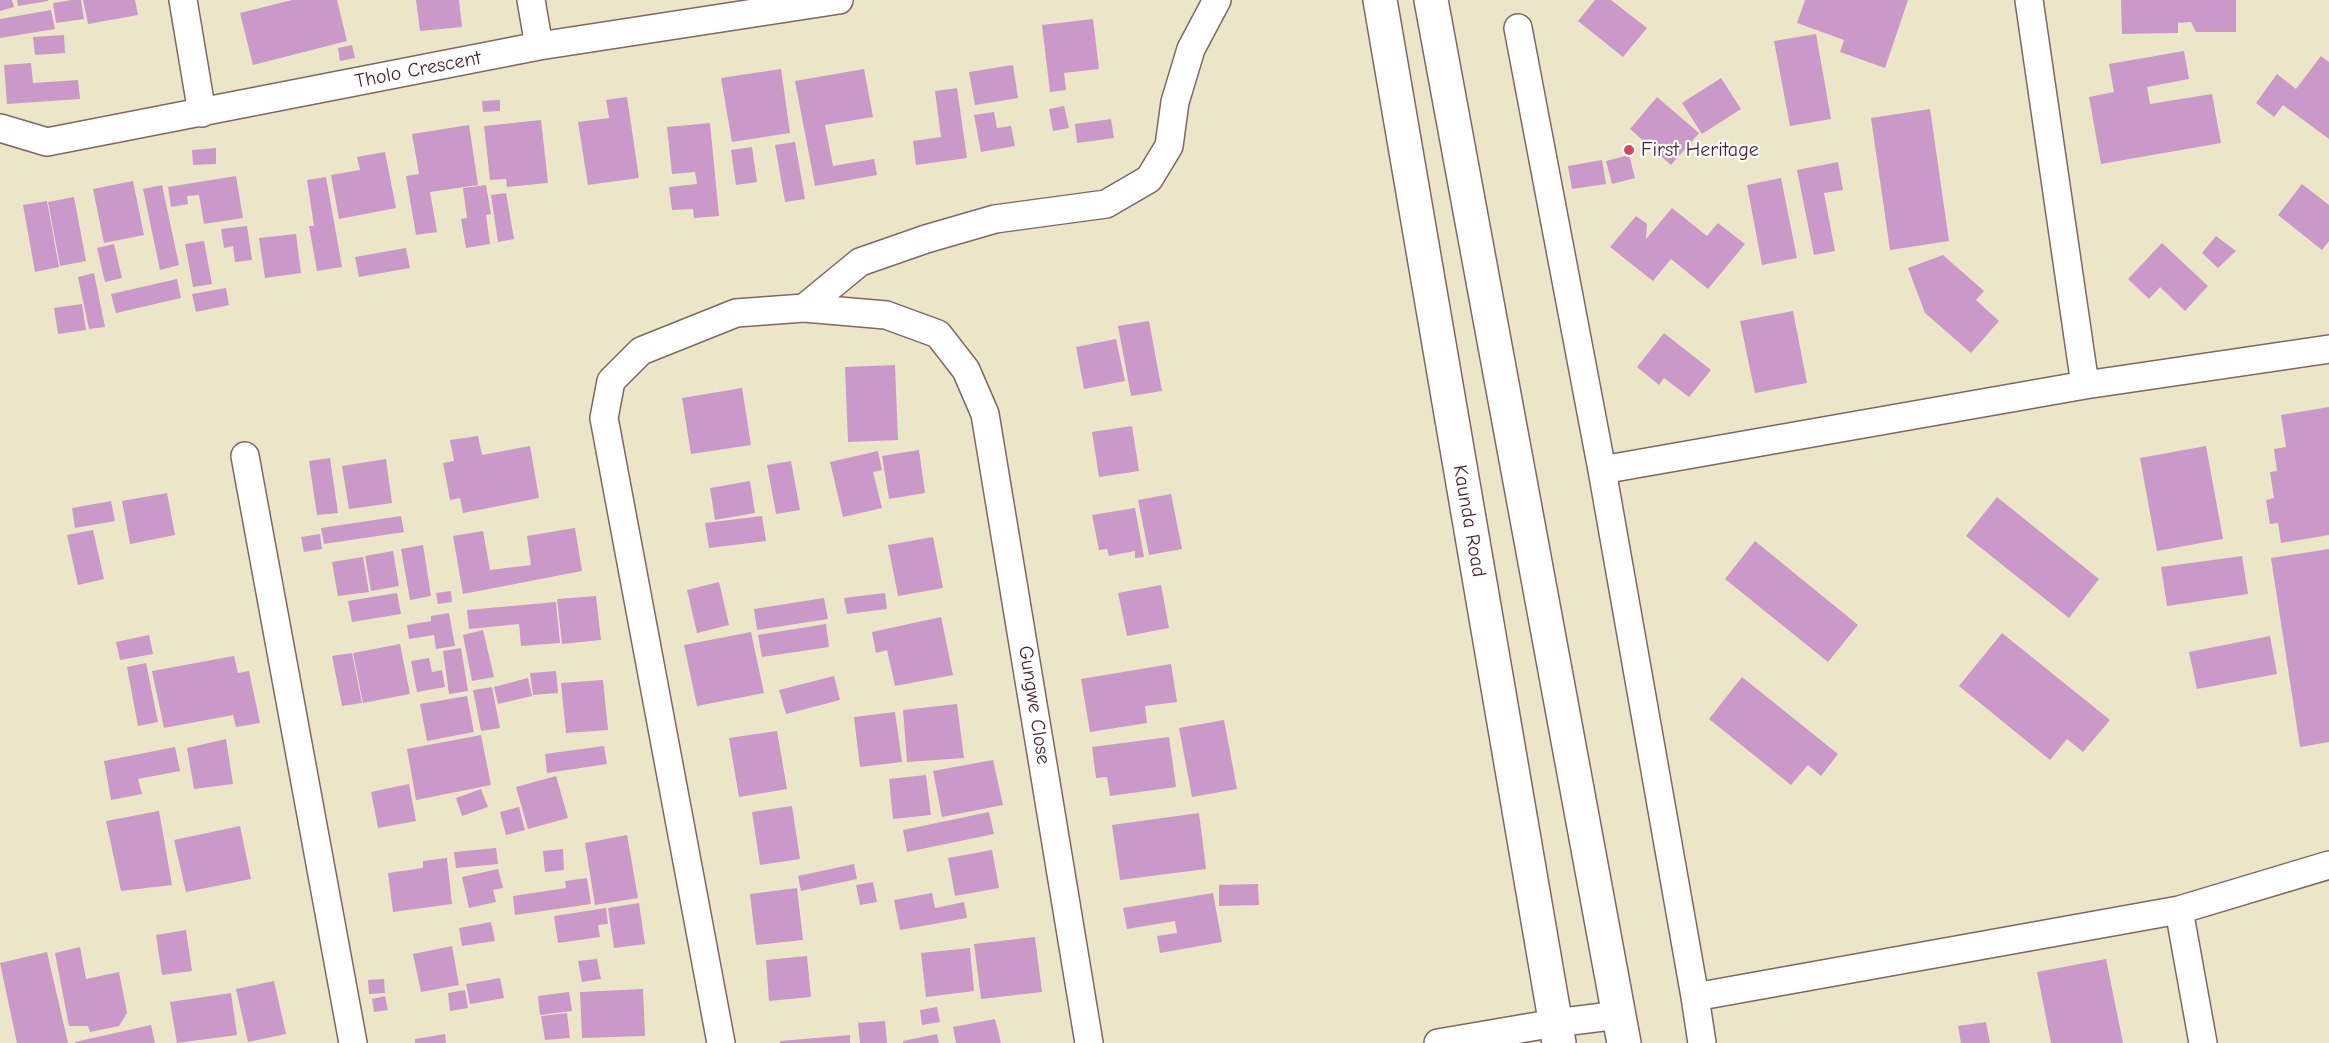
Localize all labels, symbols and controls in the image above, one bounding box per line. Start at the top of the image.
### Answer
street label: Tholo Crescent [353,46,483,94]
place label: First Heritage [1641,138,1759,162]
marker: First Heritage [1622,143,1636,157]
street label: Kaunda Road [1447,463,1491,579]
street label: Gungwe Close [1013,644,1055,766]

